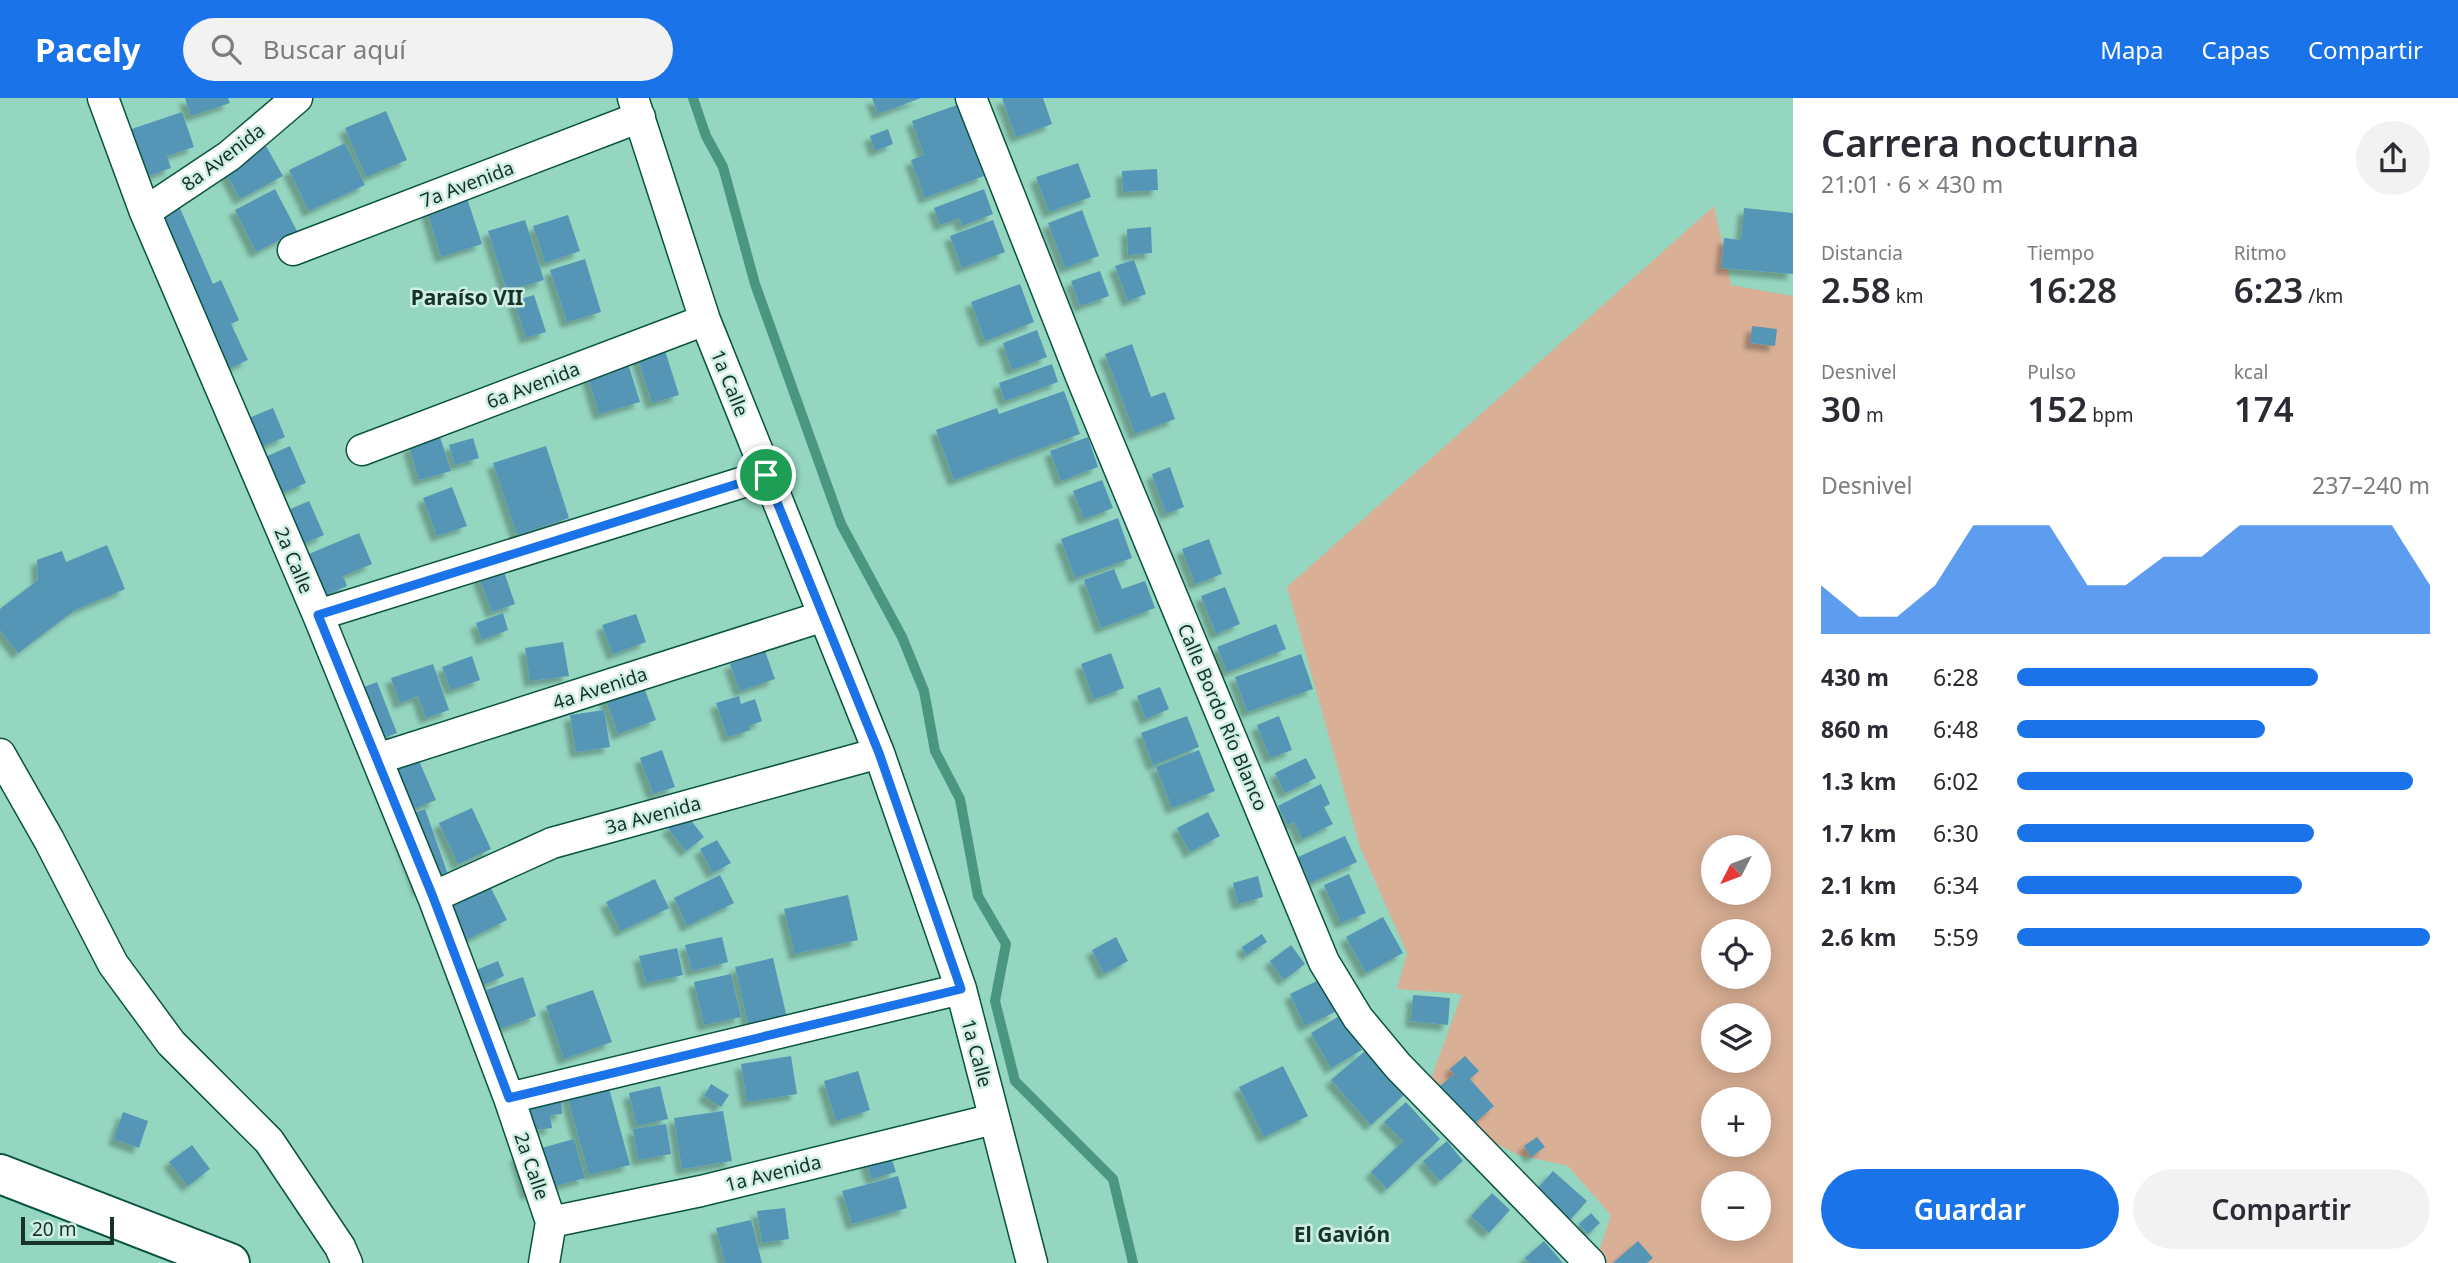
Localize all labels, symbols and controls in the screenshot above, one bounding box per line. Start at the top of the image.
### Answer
search box [183,18,673,81]
text: Pacely [35,27,141,72]
icon: search [207,30,245,68]
text: Buscar aquí [263,31,406,67]
text: Mapa [2100,33,2164,66]
text: Capas [2202,33,2270,66]
text: Compartir [2308,33,2423,66]
text: Carrera nocturna [1821,116,2139,168]
street label: 8a Avenida [176,117,270,197]
button: share [2356,121,2430,195]
street label: 7a Avenida [417,154,517,214]
text: 21:01 · 6 × 430 m [1821,168,2003,200]
text: Distancia [1821,240,1903,266]
text: Tiempo [2027,240,2094,266]
text: Ritmo [2234,240,2287,266]
text: 2.58 [1821,266,1891,313]
text: 16:28 [2027,266,2117,313]
text: 6:23 [2234,266,2303,313]
district label: Paraíso VII [411,283,523,311]
text: km [1891,283,1924,309]
text: /km [2303,283,2343,309]
street label: 1a Calle [705,346,755,420]
street label: 6a Avenida [483,355,583,415]
text: Desnivel [1821,359,1897,385]
text: Pulso [2027,359,2076,385]
text: kcal [2234,359,2268,385]
text: 30 [1821,385,1861,432]
text: 152 [2027,385,2087,432]
text: 174 [2234,385,2294,432]
text: m [1861,402,1884,428]
text: bpm [2087,402,2133,428]
pin [736,445,796,505]
icon: arrive [747,456,785,494]
text: Desnivel [1821,469,1913,501]
text: 237–240 m [2312,469,2430,501]
street label: 2a Calle [268,523,320,597]
street label: Calle Bordo Río Blanco [1172,619,1274,815]
street label: 4a Avenida [549,660,651,716]
text: 430 m [1821,661,1889,693]
text: 6:28 [1933,661,1979,693]
text: 860 m [1821,713,1889,745]
text: 6:48 [1933,713,1979,745]
text: 1.3 km [1821,765,1896,797]
text: 6:02 [1933,765,1979,797]
street label: 3a Avenida [602,790,704,840]
text: 1.7 km [1821,817,1896,849]
text: 6:30 [1933,817,1979,849]
north arrow [1701,835,1771,905]
map controls [1701,835,1771,1241]
text: 2.1 km [1821,869,1896,901]
text: 6:34 [1933,869,1979,901]
button: locate [1701,919,1771,989]
text: 2.6 km [1821,921,1896,953]
text: 5:59 [1933,921,1979,953]
button: layers [1701,1003,1771,1073]
street label: 1a Calle [955,1016,999,1090]
button: + [1701,1087,1771,1157]
street label: 2a Calle [508,1129,556,1203]
street label: 1a Avenida [722,1149,824,1197]
button: Guardar [1821,1169,2119,1249]
button: Compartir [2133,1169,2430,1249]
button: − [1701,1171,1771,1241]
scale bar [21,1214,114,1246]
text: 20 m [32,1216,76,1242]
district label: El Gavión [1294,1220,1390,1248]

